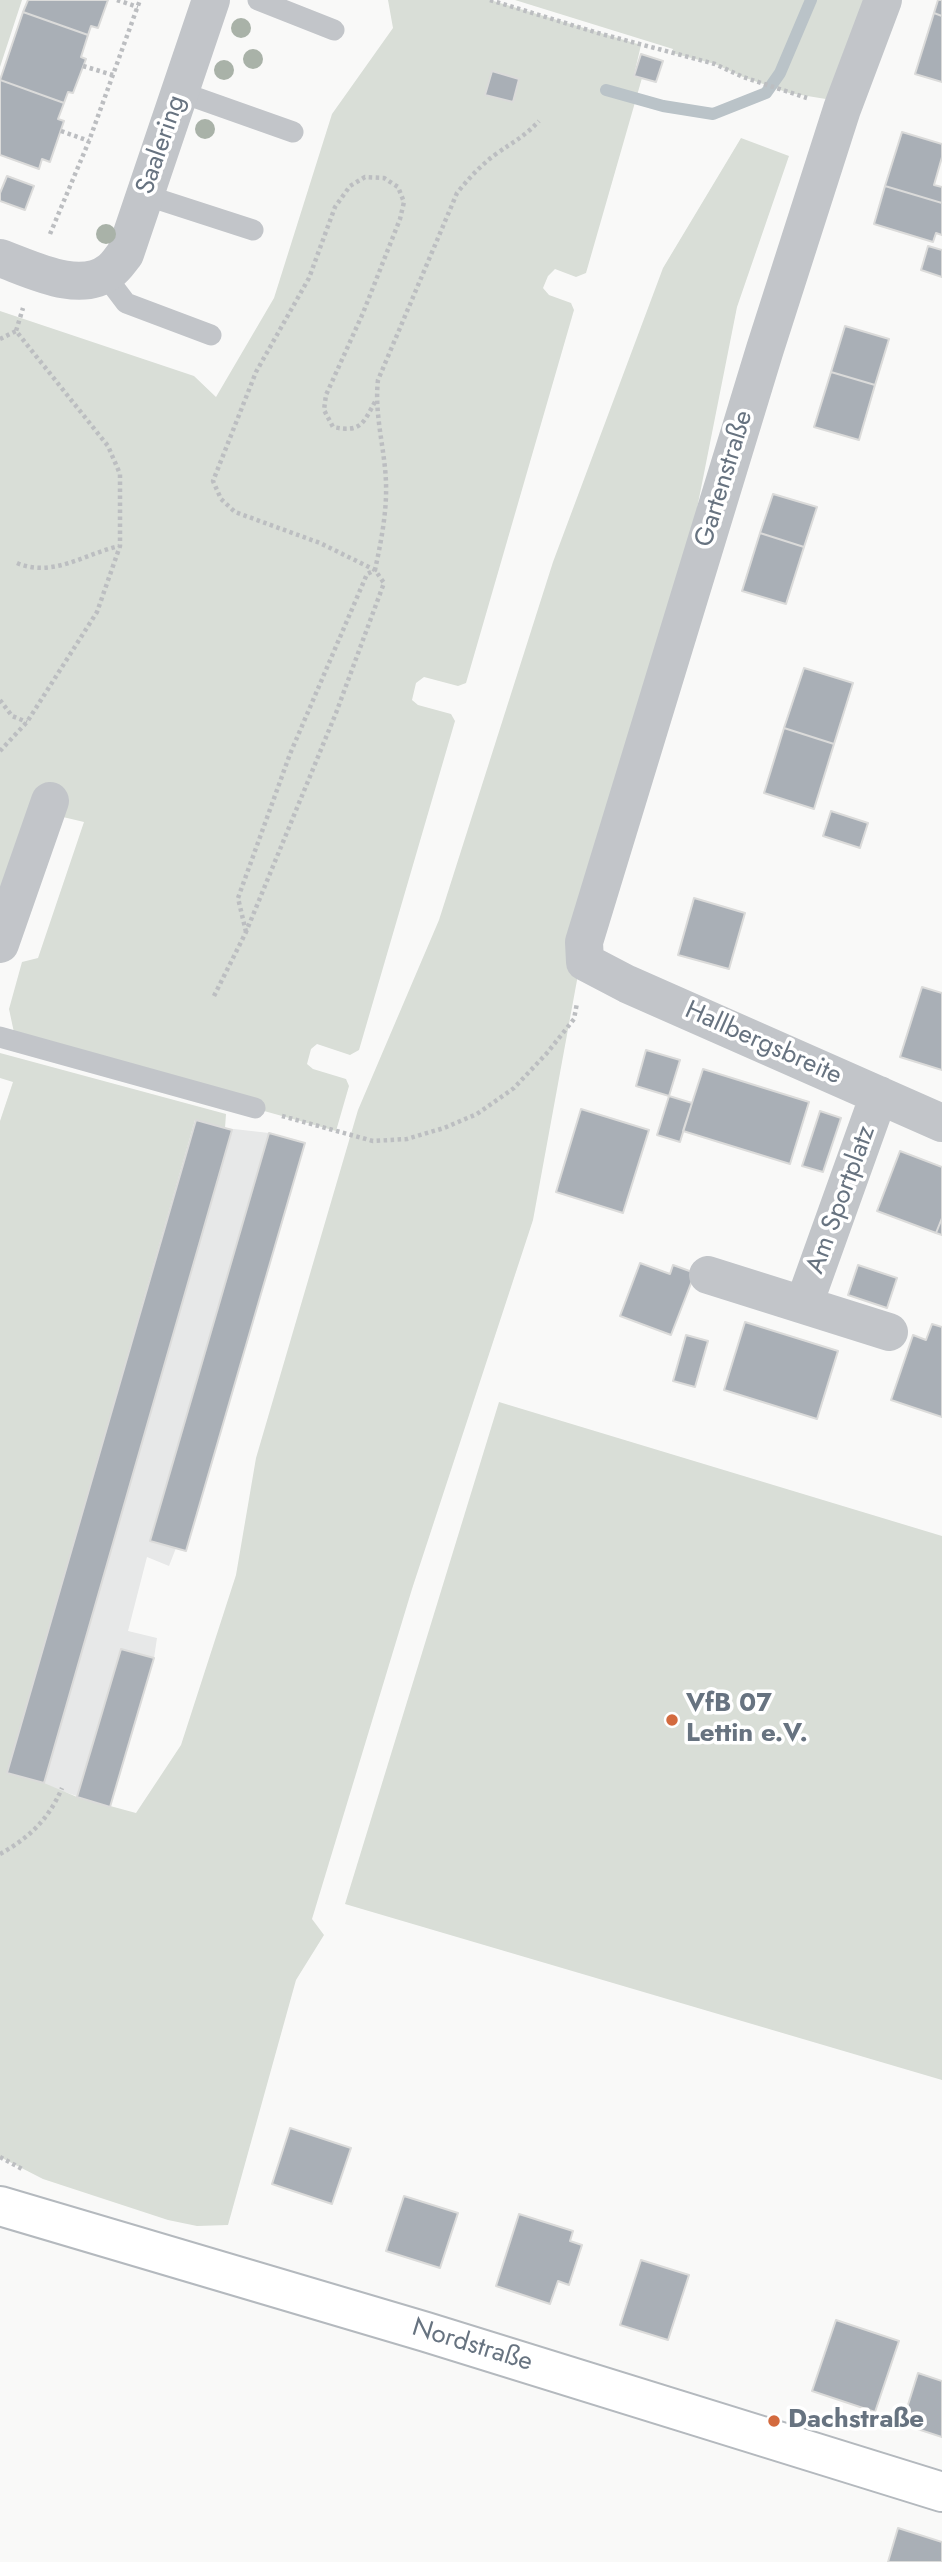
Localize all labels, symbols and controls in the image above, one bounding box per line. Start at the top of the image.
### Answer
street label: Saalering [131,91,193,199]
street label: Gartenstraße [689,407,761,551]
street label: Hallbergsbreite [680,996,846,1092]
street label: Am Sportplatz [801,1122,883,1278]
place label: VfB 07 Lettin e.V. [686,1689,808,1750]
marker: VfB 07 Lettin e.V. [664,1712,680,1728]
street label: Nordstraße [408,2313,536,2379]
place label: Dachstraße [788,2405,924,2437]
marker: Dachstraße [766,2413,782,2429]

